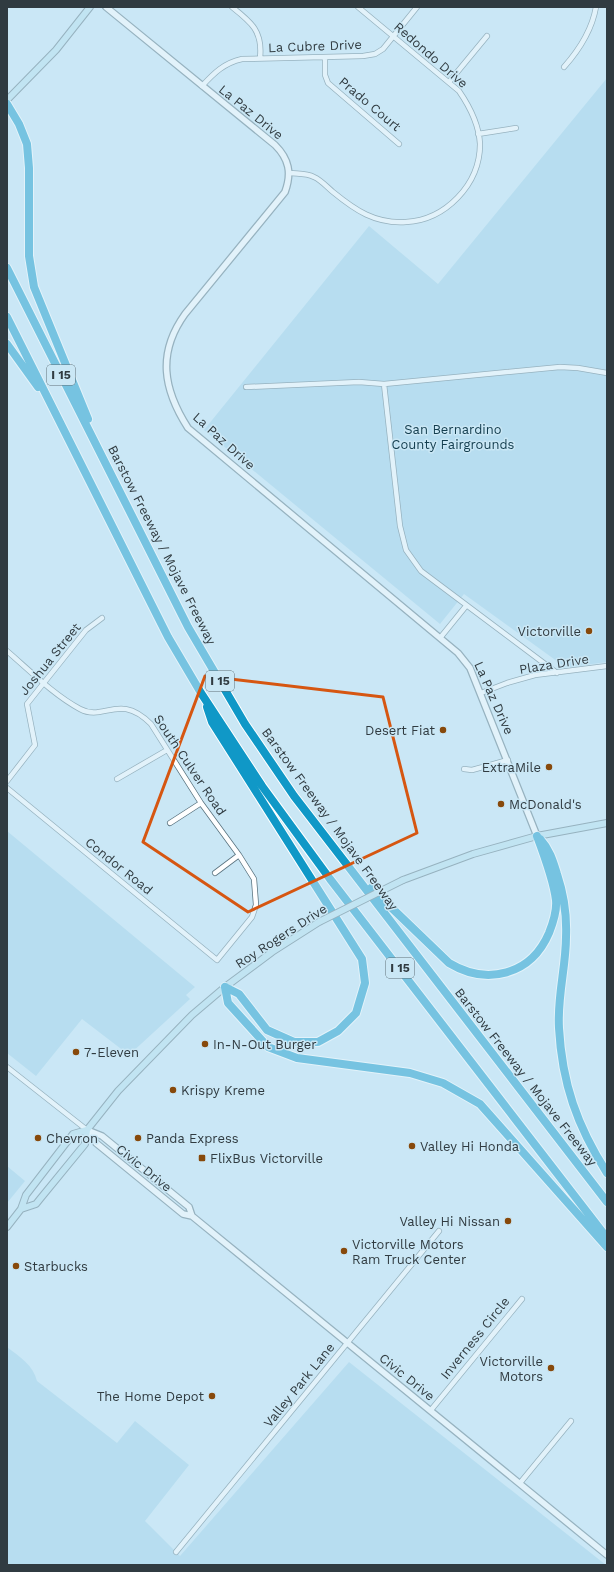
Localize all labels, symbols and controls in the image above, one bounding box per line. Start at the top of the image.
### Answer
street label: Redondo Drive [391,19,471,91]
street label: La Cubre Drive [268,37,362,55]
street label: Prado Court [336,74,404,134]
street label: La Paz Drive [216,82,286,142]
road number: I 15 [47,365,75,385]
street label: La Paz Drive [190,409,258,473]
park label: San Bernardino County Fairgrounds [392,422,515,452]
street label: Barstow Freeway / Mojave Freeway [105,443,219,647]
street label: Joshua Street [16,619,84,698]
place label: Victorville [518,624,581,639]
marker: Victorville [584,626,594,636]
street label: Plaza Drive [518,651,590,677]
street label: La Paz Drive [471,659,517,737]
road number: I 15 [206,671,234,691]
street label: South Culver Road [151,712,229,818]
place label: Desert Fiat [365,723,436,738]
street label: Barstow Freeway / Mojave Freeway [259,725,401,913]
marker: Desert Fiat [438,725,448,735]
place label: ExtraMile [482,760,541,775]
marker: ExtraMile [544,762,554,772]
place label: McDonald's [509,797,582,812]
marker: McDonald's [496,799,506,809]
street label: Condor Road [82,834,156,898]
street label: Roy Rogers Drive [232,901,330,971]
road number: I 15 [386,958,414,978]
street label: Barstow Freeway / Mojave Freeway [452,985,600,1169]
place label: In-N-Out Burger [213,1037,316,1052]
marker: In-N-Out Burger [200,1039,210,1049]
place label: 7-Eleven [84,1045,139,1060]
marker: 7-Eleven [71,1047,81,1057]
place label: Krispy Kreme [181,1083,265,1098]
marker: Krispy Kreme [168,1085,178,1095]
place label: Chevron [46,1131,98,1146]
place label: Panda Express [146,1131,239,1146]
marker: Chevron [33,1133,43,1143]
marker: Panda Express [133,1133,143,1143]
place label: Valley Hi Honda [420,1139,520,1154]
street label: Civic Drive [113,1141,175,1195]
marker: Valley Hi Honda [407,1141,417,1151]
place label: FlixBus Victorville [210,1151,323,1166]
marker: FlixBus Victorville [197,1153,207,1163]
place label: Valley Hi Nissan [399,1214,500,1229]
marker: Valley Hi Nissan [503,1216,513,1226]
place label: Victorville Motors Ram Truck Center [352,1237,466,1267]
marker: Victorville Motors Ram Truck Center [339,1246,349,1256]
place label: Starbucks [24,1259,88,1274]
marker: Starbucks [11,1261,21,1271]
street label: Inverness Circle [437,1294,513,1382]
street label: Valley Park Lane [261,1340,337,1430]
street label: Civic Drive [376,1350,438,1404]
place label: Victorville Motors [480,1354,543,1384]
marker: Victorville Motors [546,1363,556,1373]
place label: The Home Depot [97,1389,205,1404]
marker: The Home Depot [207,1391,217,1401]

